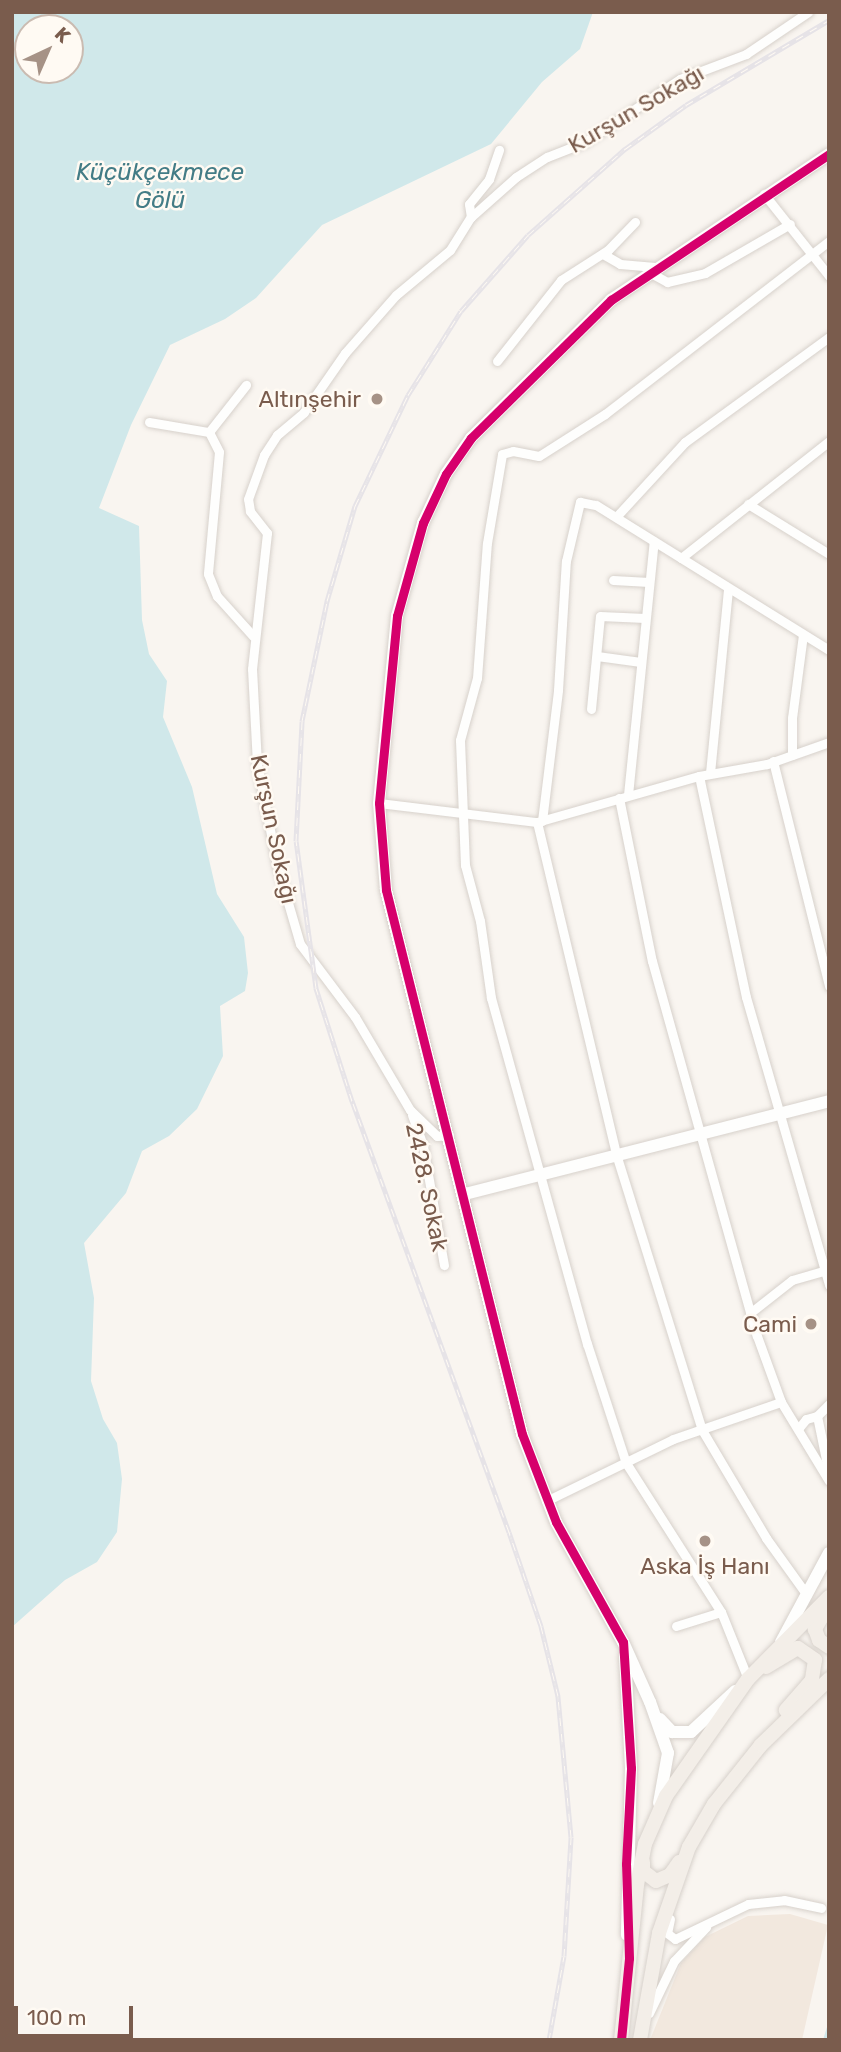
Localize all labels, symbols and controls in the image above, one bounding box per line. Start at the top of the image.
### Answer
north arrow [14,14,84,84]
text: K [50,22,75,48]
street label: Kurşun Sokağı [563,59,709,159]
water label: Küçükçekmece Gölü [76,159,244,215]
place label: Altınşehir [259,385,361,413]
marker: Altınşehir [367,389,387,409]
street label: Kurşun Sokağı [245,752,303,906]
street label: 2428. Sokak [400,1120,454,1254]
place label: Cami [743,1310,797,1338]
marker: Cami [803,1316,819,1332]
marker: Aska İş Hanı [697,1533,713,1549]
place label: Aska İş Hanı [640,1552,770,1580]
scale bar [18,1993,136,2037]
text: 100 m [27,2005,86,2030]

